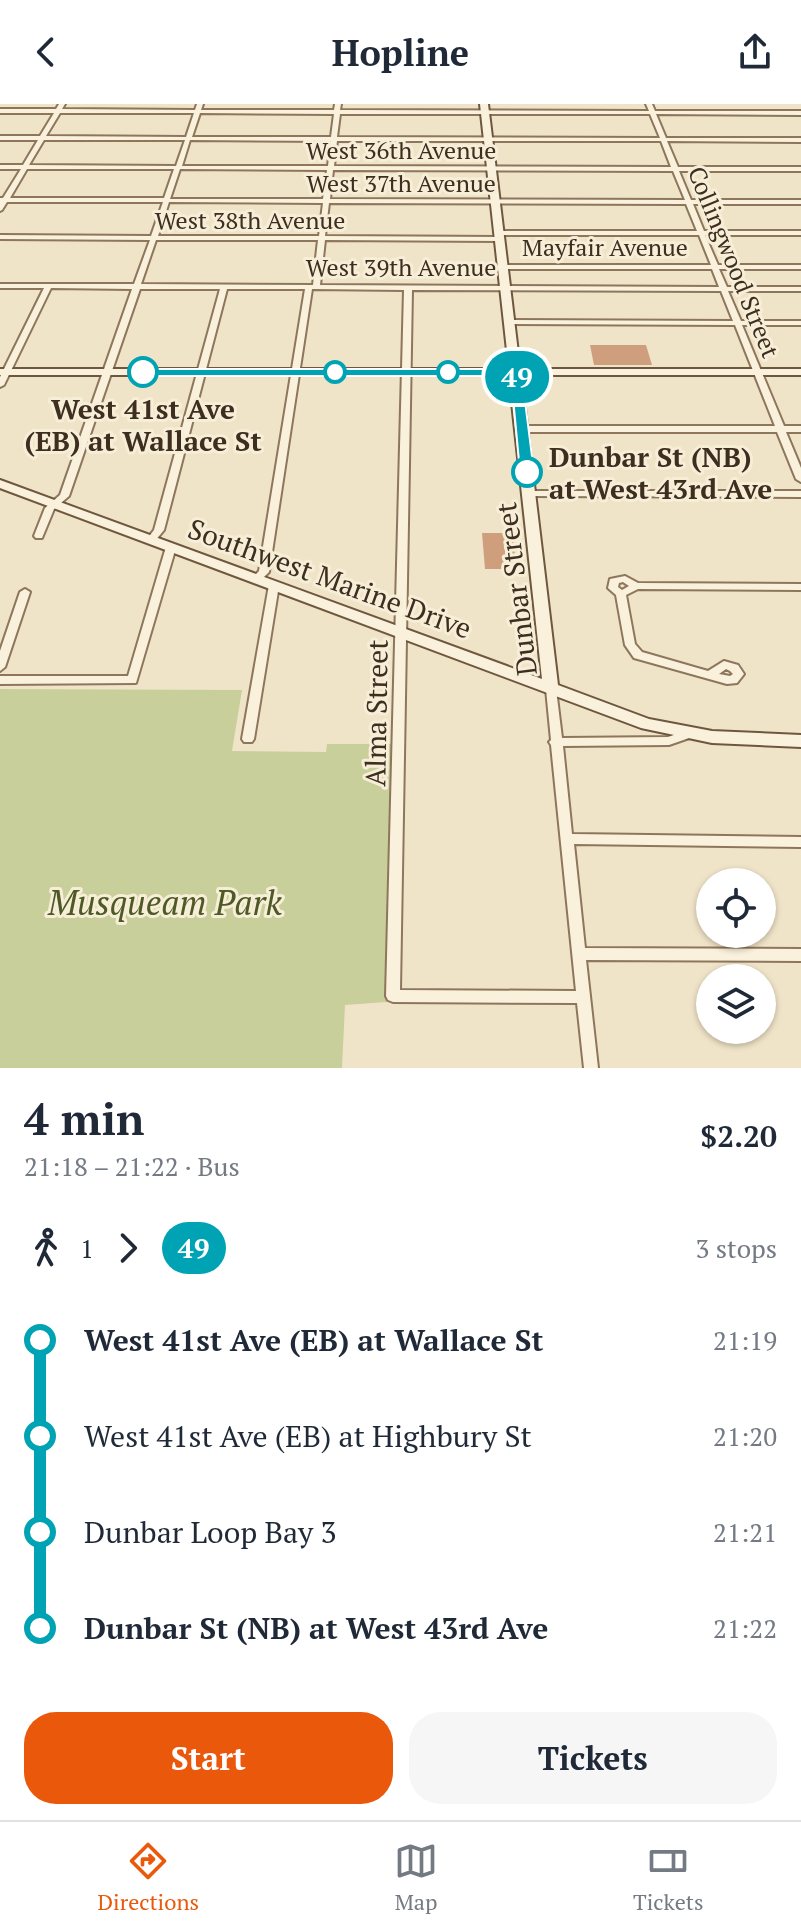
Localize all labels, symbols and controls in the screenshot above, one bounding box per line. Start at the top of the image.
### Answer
text: Hopline [332,29,469,76]
icon: back [24,30,68,74]
icon: share [733,30,777,74]
street label: West 36th Avenue [306,134,496,166]
street label: Collingwood Street [681,162,787,362]
street label: West 37th Avenue [306,167,496,199]
street label: West 38th Avenue [155,204,345,236]
street label: Mayfair Avenue [522,231,688,263]
street label: West 39th Avenue [306,251,496,283]
line badge: 49 [481,351,553,403]
marker: West 41st Ave (EB) at Wallace St [128,357,158,387]
text: 49 [501,358,533,395]
unlabelled marker [324,361,346,383]
unlabelled marker [437,361,459,383]
place label: West 41st Ave (EB) at Wallace St [24,390,262,459]
place label: Dunbar St (NB) at West 43rd Ave [549,438,772,507]
marker: Dunbar St (NB) at West 43rd Ave [512,457,542,487]
street label: Dunbar Street [487,500,545,678]
street label: Southwest Marine Drive [183,510,477,646]
street label: Alma Street [356,638,396,787]
map controls [696,868,776,1044]
button: locate [696,868,776,948]
park label: Musqueam Park [47,880,283,925]
button: layers [696,964,776,1044]
text: 4 min [24,1089,144,1148]
text: $2.20 [700,1116,777,1156]
text: 21:18 – 21:22 · Bus [24,1149,240,1183]
icon: walk [24,1226,68,1270]
icon: forward [106,1226,150,1270]
text: 49 [178,1229,210,1266]
text: 1 [80,1231,94,1265]
text: 3 stops [696,1231,777,1265]
text: West 41st Ave (EB) at Wallace St [84,1320,543,1360]
text: 21:19 [713,1323,777,1357]
text: West 41st Ave (EB) at Highbury St [84,1416,532,1456]
text: 21:20 [713,1419,777,1453]
text: Dunbar Loop Bay 3 [84,1512,337,1552]
text: 21:21 [713,1515,777,1549]
text: Dunbar St (NB) at West 43rd Ave [84,1608,548,1648]
text: 21:22 [713,1611,777,1645]
button: Start [24,1712,393,1804]
button: Tickets [409,1712,777,1804]
tab: Directions [98,1839,199,1916]
tab: Map [394,1839,438,1916]
tab: Tickets [633,1839,703,1916]

